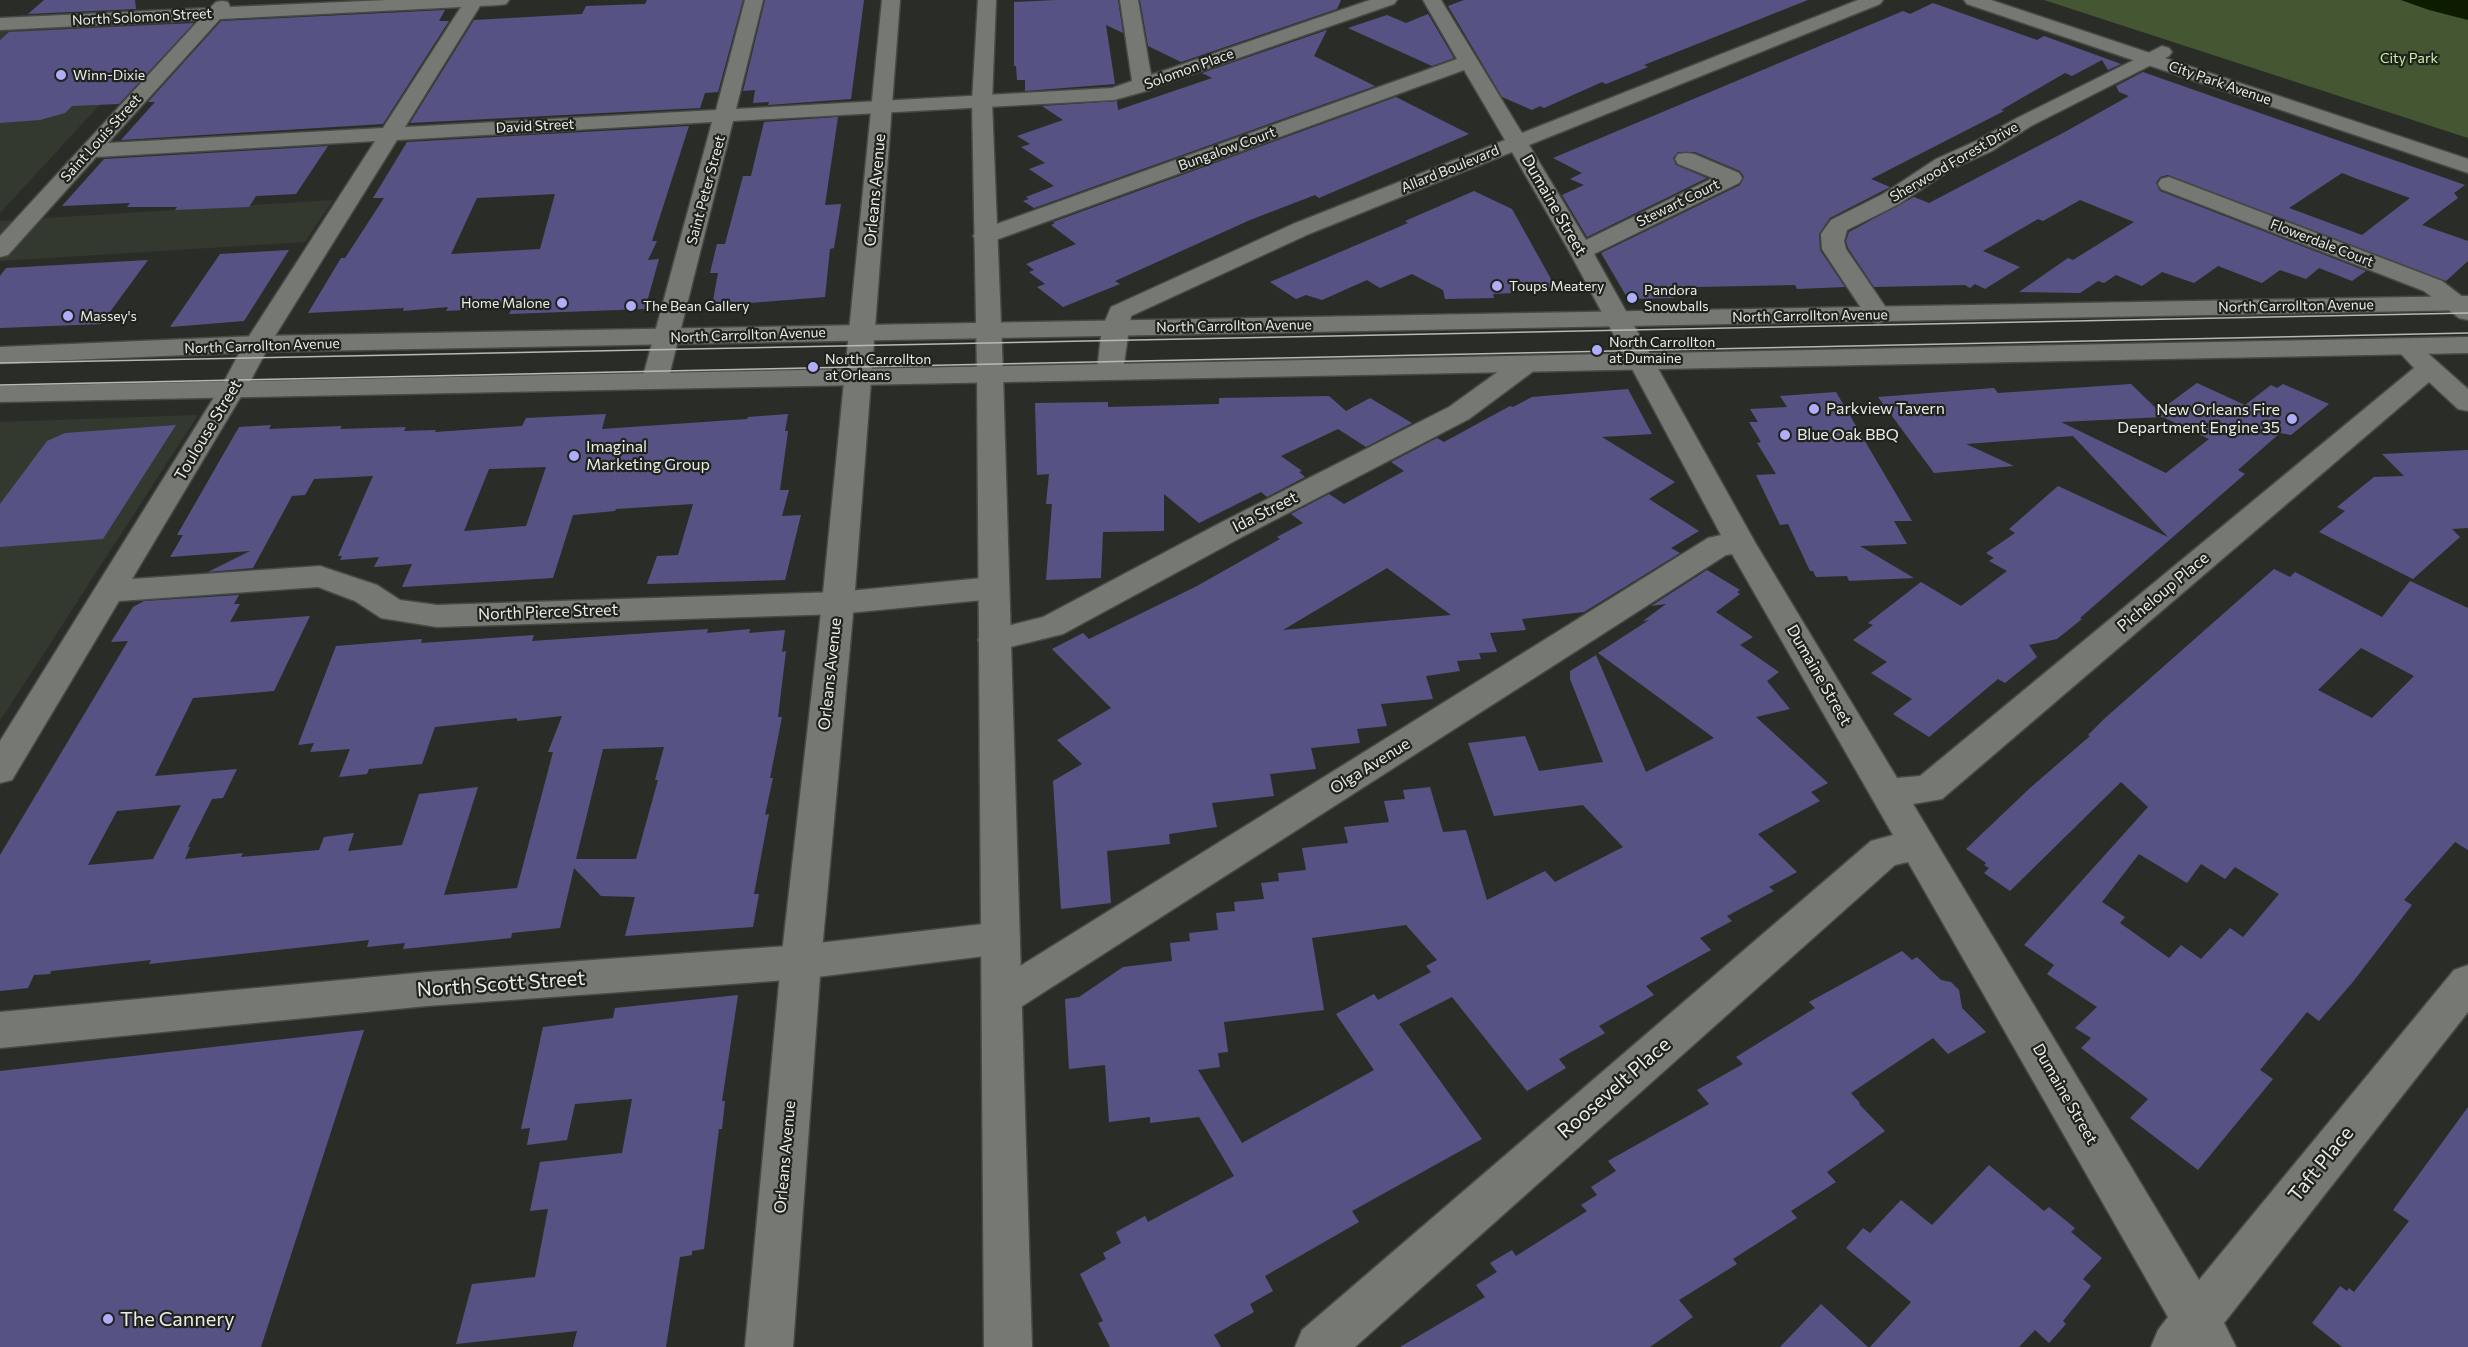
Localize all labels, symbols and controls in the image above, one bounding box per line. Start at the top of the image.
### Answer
street label: North Solomon Street [72,5,212,29]
street label: Solomon Place [1142,45,1236,93]
park label: City Park [2380,50,2438,66]
street label: City Park Avenue [2166,58,2274,108]
place label: Winn-Dixie [73,67,145,83]
marker: Winn-Dixie [54,68,68,82]
street label: Saint Louis Street [57,91,145,185]
street label: David Street [495,116,575,136]
street label: Sherwood Forest Drive [1887,118,2021,206]
street label: Bungalow Court [1176,124,1278,174]
street label: Orleans Avenue [861,133,889,247]
street label: Saint Peter Street [683,134,729,246]
street label: Allard Boulevard [1399,142,1501,196]
street label: Dumaine Street [1517,151,1591,259]
street label: Stewart Court [1634,176,1722,230]
street label: Flowerdale Court [2268,216,2376,270]
place label: Toups Meatery [1509,278,1604,294]
marker: Toups Meatery [1490,279,1504,293]
place label: Pandora Snowballs [1644,282,1709,314]
marker: Pandora Snowballs [1625,291,1639,305]
place label: Home Malone [461,295,550,311]
marker: Home Malone [555,296,569,310]
street label: North Carrollton Avenue [2218,296,2374,316]
place label: The Bean Gallery [643,298,749,314]
marker: The Bean Gallery [624,299,638,313]
street label: North Carrollton Avenue [1732,306,1888,326]
place label: Massey's [80,308,137,324]
marker: Massey's [61,309,75,323]
street label: North Carrollton Avenue [1156,316,1312,336]
street label: North Carrollton Avenue [670,324,826,346]
place label: North Carrollton at Dumaine [1609,334,1715,366]
street label: North Carrollton Avenue [184,335,340,357]
marker: North Carrollton at Dumaine [1590,343,1604,357]
place label: North Carrollton at Orleans [825,351,931,384]
marker: North Carrollton at Orleans [806,360,820,374]
street label: Toulouse Street [170,376,246,484]
place label: Parkview Tavern [1826,399,1945,419]
place label: New Orleans Fire Department Engine 35 [2117,400,2280,438]
marker: Parkview Tavern [1807,402,1821,416]
marker: New Orleans Fire Department Engine 35 [2285,412,2299,426]
place label: Blue Oak BBQ [1797,425,1899,445]
marker: Blue Oak BBQ [1778,428,1792,442]
place label: Imaginal Marketing Group [586,437,710,475]
marker: Imaginal Marketing Group [567,449,581,463]
street label: Ida Street [1229,487,1301,537]
street label: Picheloup Place [2113,548,2213,636]
street label: North Pierce Street [478,600,618,624]
street label: Orleans Avenue [815,617,845,731]
street label: Dumaine Street [1782,621,1856,729]
street label: Olga Avenue [1327,734,1413,798]
street label: North Scott Street [416,966,586,1002]
street label: Roosevelt Place [1553,1032,1675,1144]
street label: Dumaine Street [2028,1040,2102,1148]
street label: Orleans Avenue [771,1100,799,1214]
street label: Taft Place [2283,1121,2359,1207]
place label: The Cannery [120,1307,235,1331]
marker: The Cannery [101,1312,115,1326]

